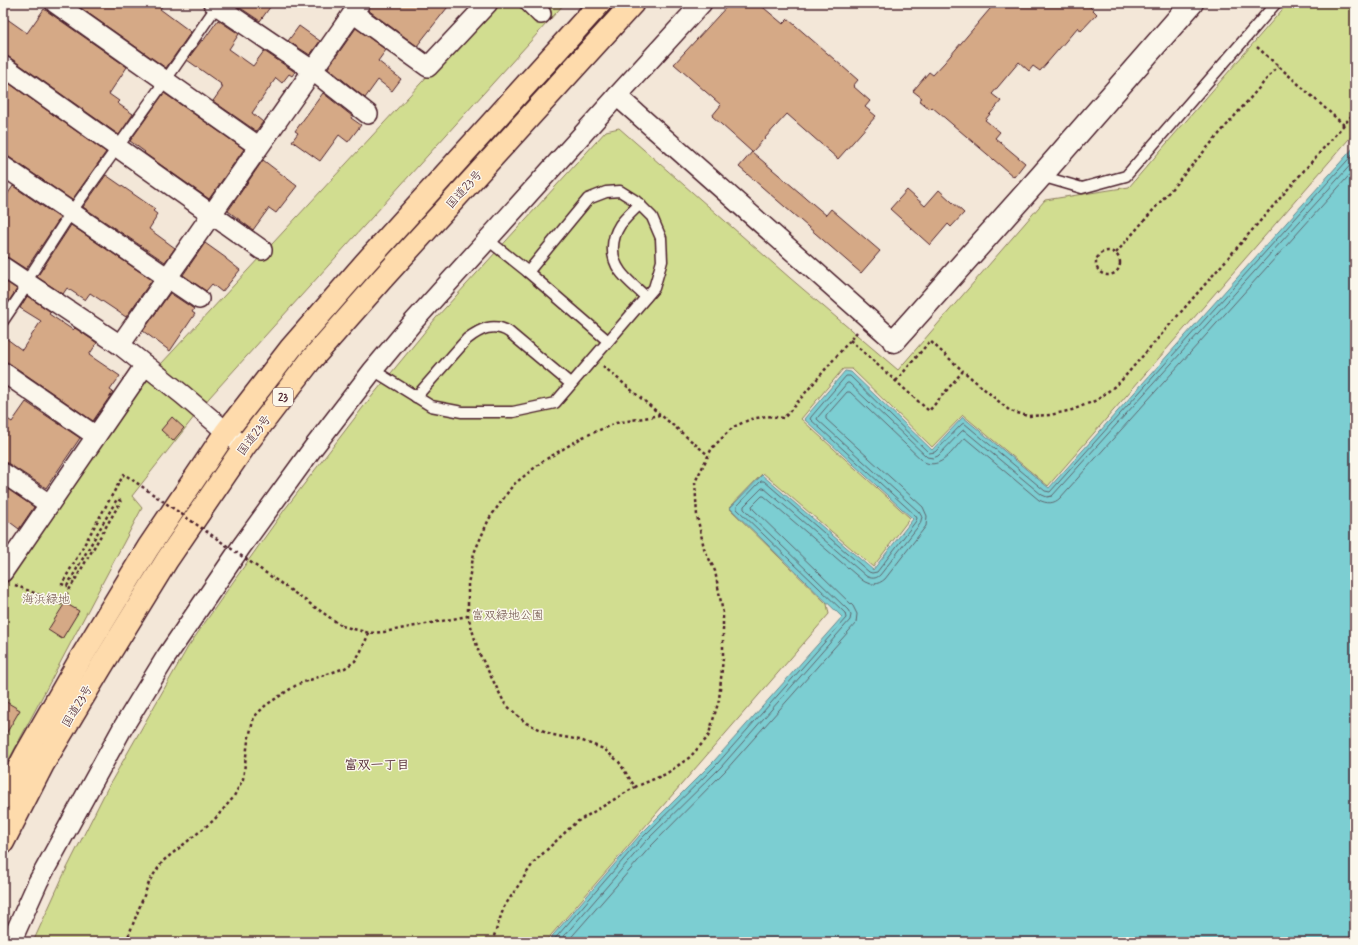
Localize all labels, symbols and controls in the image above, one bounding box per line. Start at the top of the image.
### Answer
street label: 国道23号 [443,167,486,212]
road number: 23 [273,388,293,406]
street label: 国道23号 [234,412,275,459]
park label: 海浜緑地 [22,592,70,608]
park label: 富双緑地公園 [472,608,544,624]
street label: 国道23号 [59,682,97,731]
district label: 富双一丁目 [344,757,410,774]

